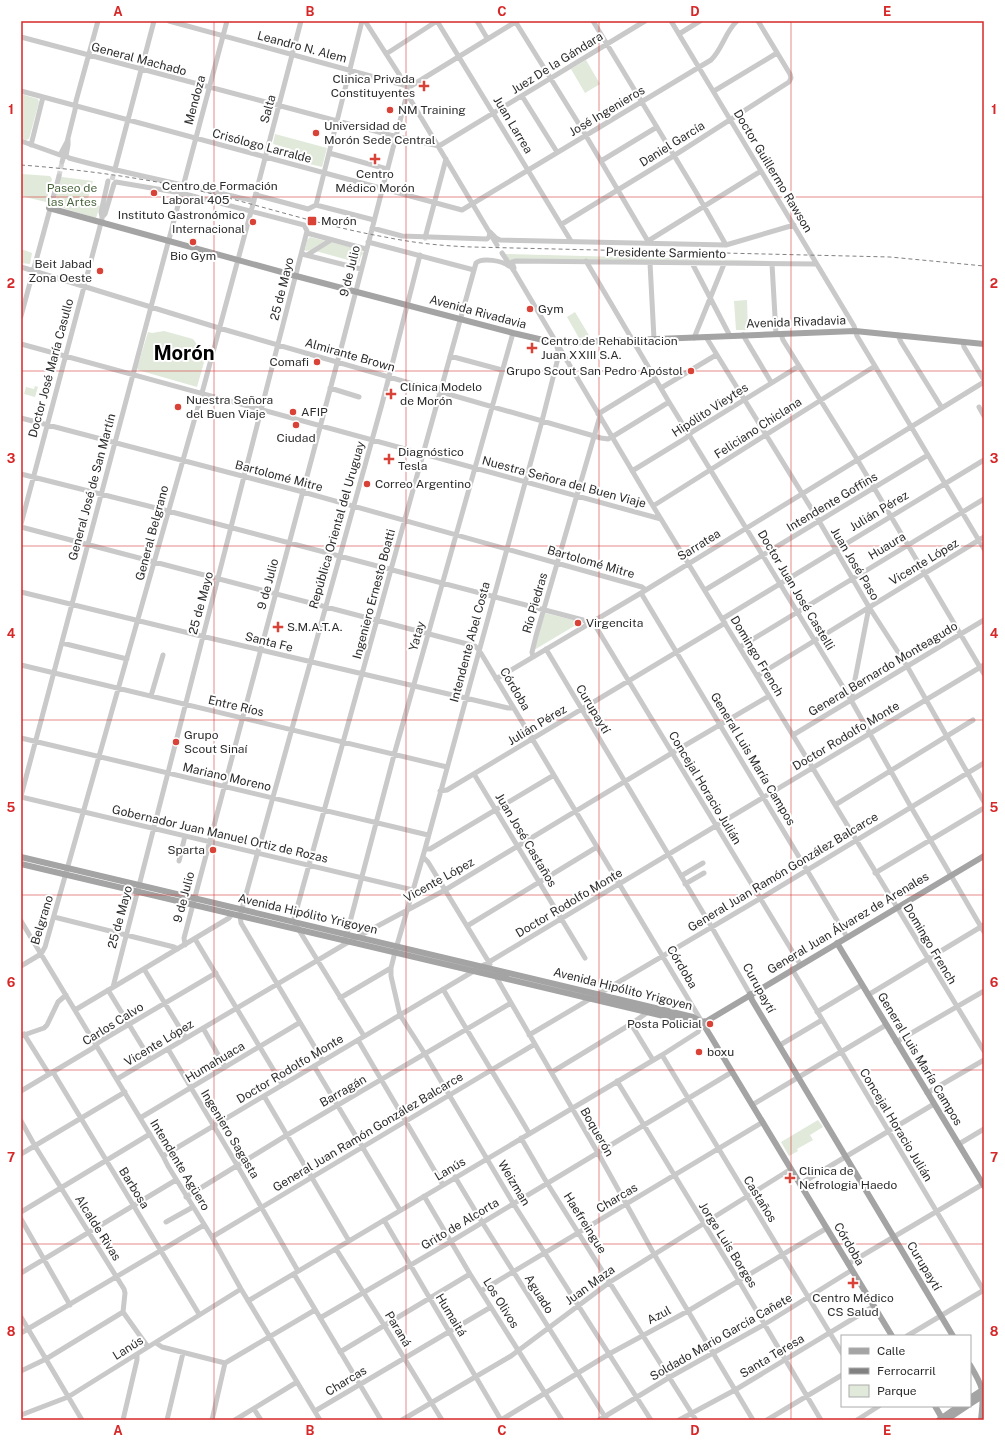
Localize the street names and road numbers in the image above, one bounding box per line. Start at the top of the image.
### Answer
street label: Leandro N. Alem [256,28,348,66]
street label: Juez De la Gándara [509,29,605,97]
street label: General Machado [90,40,188,79]
street label: Mendoza [182,74,208,126]
street label: José Ingenieros [567,83,647,139]
street label: Salta [257,93,279,125]
street label: Juan Larrea [490,94,536,156]
street label: Doctor Guillermo Rawson [731,107,815,235]
street label: Daniel García [637,118,707,170]
street label: Crisólogo Larralde [211,126,313,166]
street label: 9 de Julio [337,244,363,298]
street label: Presidente Sarmiento [606,245,726,261]
street label: 25 de Mayo [267,256,297,322]
street label: Avenida Rivadavia [428,292,528,332]
street label: Doctor José María Casullo [26,297,76,439]
street label: Avenida Rivadavia [746,313,846,331]
street label: Almirante Brown [303,335,397,375]
street label: Hipólito Vieytes [669,380,751,440]
street label: Feliciano Chiclana [712,395,804,461]
street label: General José de San Martín [66,412,118,562]
street label: República Oriental del Uruguay [306,439,368,610]
street label: Nuestra Señora del Buen Viaje [480,453,648,511]
street label: Bartolomé Mitre [234,458,325,494]
street label: Intendente Goffins [784,469,880,535]
street label: General Belgrano [133,484,171,582]
street label: Julián Pérez [847,488,911,534]
street label: Juan José Paso [828,525,882,603]
street label: Sarratea [675,526,723,564]
street label: Ingeniero Ernesto Boatti [350,527,398,660]
street label: Doctor Juan José Castelli [755,527,837,653]
street label: Huaura [866,529,908,563]
street label: Vicente López [887,536,961,588]
street label: Bartolomé Mitre [546,543,637,581]
street label: 9 de Julio [254,557,282,611]
street label: 25 de Mayo [186,570,216,636]
street label: Río Piedras [520,571,550,635]
street label: Intendente Abel Costa [447,580,493,704]
street label: Domingo French [728,613,787,699]
street label: Yatay [406,619,428,653]
street label: General Bernardo Monteagudo [806,619,960,719]
street label: Santa Fe [243,629,295,655]
street label: Córdoba [497,665,533,713]
street label: Curupaytí [573,682,614,737]
street label: General Luis María Campos [708,690,798,828]
street label: Entre Ríos [207,693,265,719]
street label: Doctor Rodolfo Monte [790,699,902,773]
street label: Julián Pérez [505,702,569,748]
street label: Concejal Horacio Julián [666,729,744,847]
street label: Mariano Moreno [181,760,273,794]
street label: Juan José Castaños [492,791,560,889]
street label: Gobernador Juan Manuel Ortiz de Rozas [111,802,329,866]
street label: General Juan Ramón González Balcarce [685,809,881,934]
street label: Vicente López [401,855,477,905]
street label: Doctor Rodolfo Monte [513,866,625,940]
street label: General Juan Álvarez de Arenales [765,869,931,977]
street label: 9 de Julio [170,870,198,924]
street label: 25 de Mayo [105,884,135,950]
street label: Avenida Hipólito Yrigoyen [237,891,379,937]
street label: Belgrano [28,893,56,946]
street label: Domingo French [901,901,960,987]
street label: Córdoba [664,943,700,991]
street label: Curupaytí [740,961,779,1016]
street label: Avenida Hipólito Yrigoyen [552,965,694,1013]
street label: General Luis María Campos [875,990,965,1128]
street label: Carlos Calvo [80,1000,146,1048]
street label: Vicente López [122,1017,196,1069]
street label: Doctor Rodolfo Monte [234,1032,346,1106]
street label: Humahuaca [183,1039,247,1085]
street label: Concejal Horacio Julián [857,1066,935,1184]
street label: General Juan Ramón González Balcarce [270,1069,466,1194]
street label: Barragán [317,1072,369,1110]
street label: Ingeniero Sagasta [198,1087,262,1181]
street label: Boquerón [577,1105,617,1159]
street label: Intendente Agüero [147,1117,213,1213]
street label: Lanús [432,1154,468,1184]
street label: Weizman [495,1158,533,1208]
street label: Barbosa [116,1165,152,1211]
street label: Castaños [740,1173,780,1225]
street label: Charcas [594,1180,640,1216]
street label: Haefreingue [561,1190,609,1256]
street label: Alcalde Rivas [72,1193,124,1263]
street label: Grito de Alcorta [419,1195,501,1253]
street label: Jorge Luis Borges [696,1200,760,1290]
street label: Córdoba [831,1220,867,1268]
street label: Curupaytí [904,1239,945,1294]
street label: Juan Maza [563,1262,617,1308]
street label: Aguado [522,1272,556,1316]
street label: Los Olivos [480,1275,522,1331]
street label: Soldado Mario García Cañete [647,1290,795,1383]
street label: Humaitá [433,1291,469,1339]
street label: Azul [645,1303,674,1327]
street label: Paraná [382,1309,414,1349]
street label: Santa Teresa [737,1331,807,1381]
street label: Lanús [110,1333,146,1363]
street label: Charcas [323,1363,369,1399]

